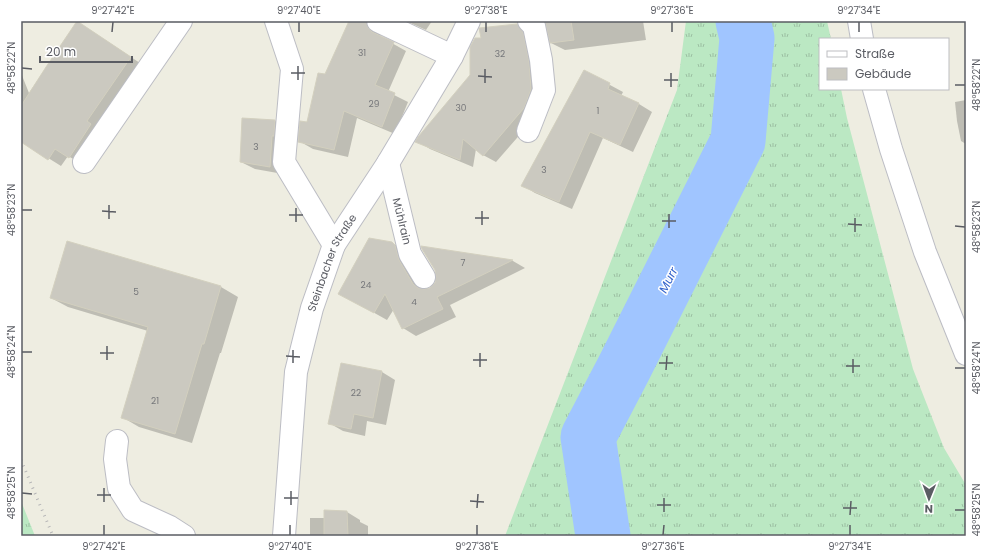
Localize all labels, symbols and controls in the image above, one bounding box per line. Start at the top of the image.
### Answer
text: 9°27'42"E [91,3,135,18]
text: 9°27'40"E [277,3,321,18]
text: 9°27'38"E [464,3,508,18]
text: 9°27'36"E [650,3,694,18]
text: 9°27'34"E [837,3,881,18]
scale bar [40,38,132,64]
legend [819,38,949,90]
text: 48°58'22"N [4,42,19,94]
text: 20 m [46,43,76,60]
text: Straße [855,45,895,62]
house number: 31 [358,47,366,59]
house number: 32 [495,48,505,60]
text: 48°58'22"N [969,59,984,111]
text: Gebäude [855,65,911,82]
house number: 29 [369,98,380,110]
house number: 30 [456,102,467,114]
house number: 1 [597,105,600,117]
house number: 3 [253,141,259,153]
house number: 3 [541,164,547,176]
text: 48°58'23"N [4,184,19,236]
street label: Mühlrain [389,196,415,246]
text: 48°58'23"N [969,201,984,253]
street label: Steinbacher Straße [303,211,360,313]
house number: 7 [461,257,466,269]
water label: Murr [654,264,682,296]
house number: 24 [361,279,372,291]
house number: 5 [133,286,139,298]
house number: 4 [411,296,417,308]
text: 48°58'24"N [4,326,19,378]
text: 48°58'24"N [969,342,984,394]
house number: 22 [351,387,361,399]
house number: 21 [151,395,159,407]
text: 48°58'25"N [4,467,19,519]
north arrow [909,479,949,519]
text: 48°58'25"N [969,484,984,536]
text: N [925,501,933,517]
text: 9°27'42"E [82,539,126,554]
text: 9°27'40"E [268,539,312,554]
text: 9°27'38"E [455,539,499,554]
text: 9°27'36"E [641,539,685,554]
text: 9°27'34"E [828,539,872,554]

